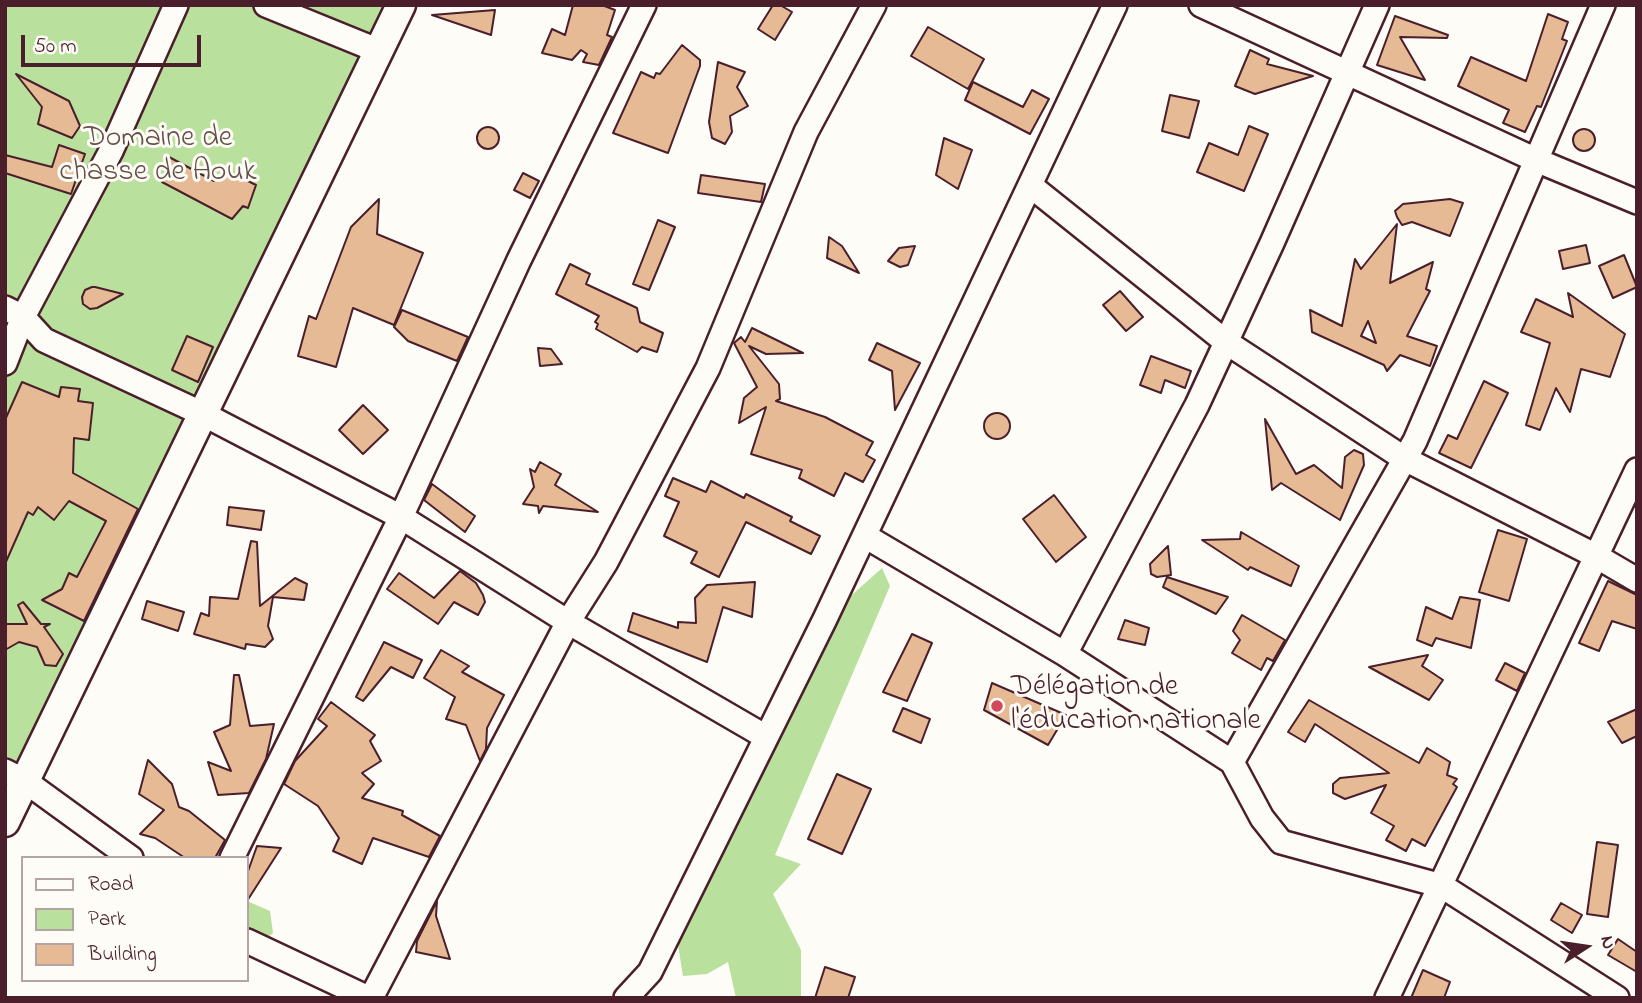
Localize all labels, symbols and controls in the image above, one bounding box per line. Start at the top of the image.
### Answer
scale bar [24,21,205,65]
text: 50 m [34,32,77,62]
park label: Domaine de chasse de Aouk [59,122,257,192]
place label: Délégation de l'éducation nationale [1011,671,1261,742]
marker: Délégation de l'éducation nationale [989,698,1005,714]
legend [21,856,248,982]
text: Road [88,870,134,900]
text: Park [88,905,126,935]
north arrow [1551,912,1621,982]
text: N [1592,933,1622,952]
text: Building [88,940,157,970]

